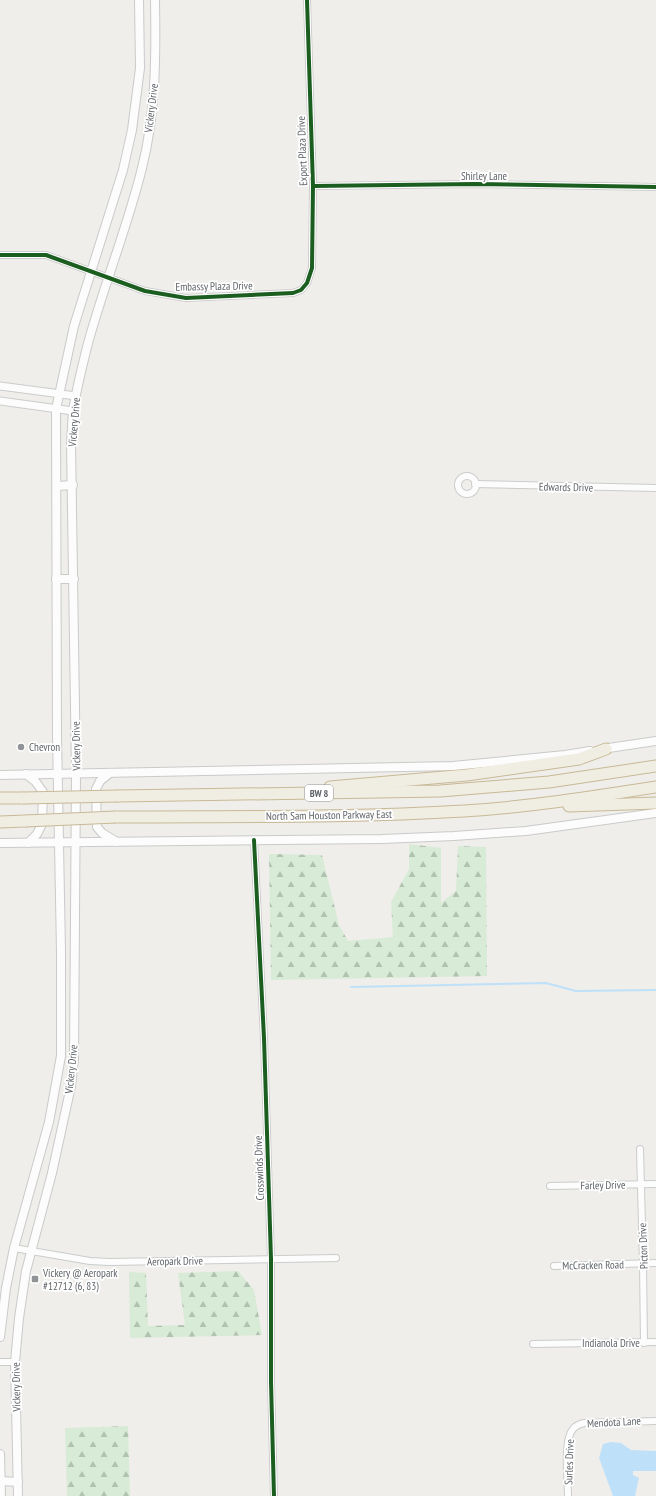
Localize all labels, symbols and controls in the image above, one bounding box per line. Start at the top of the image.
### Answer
street label: Vickery Drive [141,82,161,134]
street label: Export Plaza Drive [294,115,310,186]
street label: Shirley Lane [461,169,508,183]
street label: Embassy Plaza Drive [175,278,253,294]
street label: Vickery Drive [65,396,83,448]
street label: Edwards Drive [539,480,594,494]
street label: Vickery Drive [69,721,83,772]
place label: Chevron [29,740,60,754]
marker: Chevron [16,742,26,752]
road number: BW 8 [305,785,333,801]
street label: North Sam Houston Parkway East [266,807,392,823]
street label: Vickery Drive [61,1043,81,1095]
street label: Crosswinds Drive [251,1135,267,1201]
street label: Farley Drive [580,1178,626,1192]
street label: Picton Drive [635,1222,651,1269]
street label: Aeropark Drive [147,1254,204,1268]
street label: McCracken Road [562,1257,624,1273]
place label: Vickery @ Aeropark #12712 (6, 83) [42,1266,118,1293]
marker: Vickery @ Aeropark #12712 (6, 83) [30,1274,40,1284]
street label: Indianola Drive [582,1336,640,1350]
street label: Vickery Drive [9,1362,23,1413]
street label: Mendota Lane [587,1414,642,1430]
street label: Surles Drive [561,1438,577,1485]

